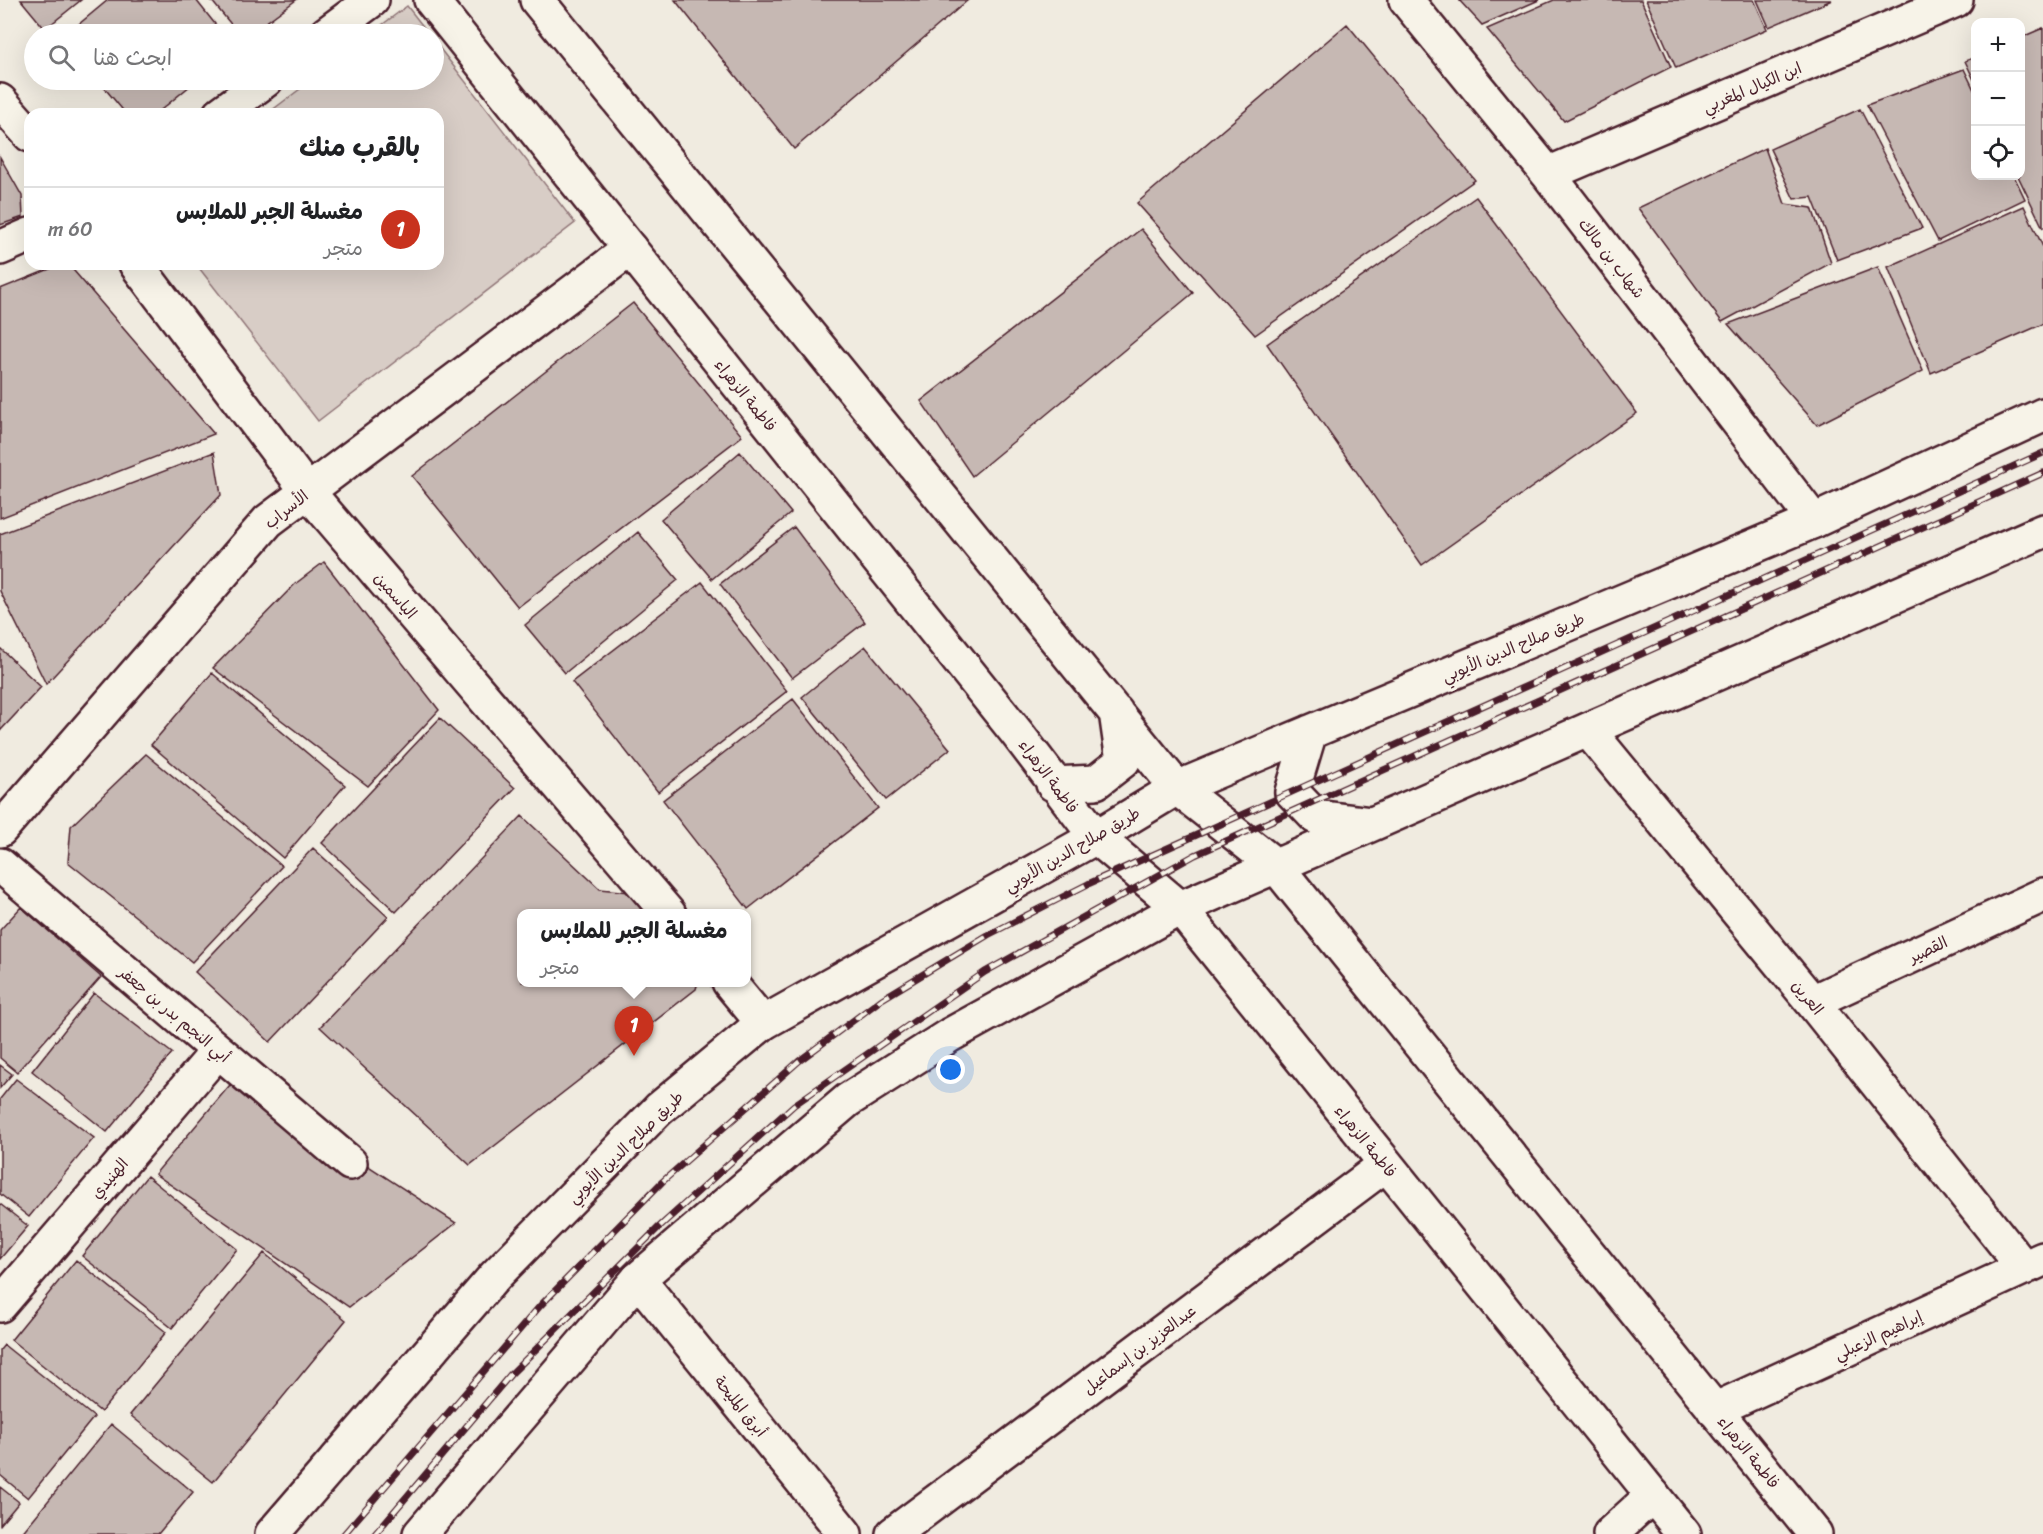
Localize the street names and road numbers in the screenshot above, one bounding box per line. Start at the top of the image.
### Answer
street label: ابن الكيال المغربي [1698,53,1807,121]
street label: شهاب بن مالك [1571,211,1653,305]
street label: فاطمة الزهراء [707,352,784,438]
street label: الأسراب [258,482,315,537]
street label: الياسمين [366,565,425,626]
street label: طريق صلاح الدين الأيوبي [1437,604,1589,691]
street label: فاطمة الزهراء [1011,733,1086,820]
street label: طريق صلاح الدين الأيوبي [999,799,1146,900]
street label: القصير [1902,928,1953,972]
street label: أبي النجم بدر بن جعفر [111,957,237,1070]
street label: العرين [1784,973,1831,1022]
street label: طريق صلاح الدين الأيوبي [560,1084,691,1211]
street label: فاطمة الزهراء [1327,1098,1404,1184]
street label: الهنيدي [83,1151,136,1206]
street label: عبدالعزيز بن إسماعيل [1076,1297,1203,1402]
street label: إبراهيم الزعبلي [1829,1302,1928,1369]
street label: أبرق المليحة [706,1369,775,1444]
street label: فاطمة الزهراء [1710,1409,1787,1495]

